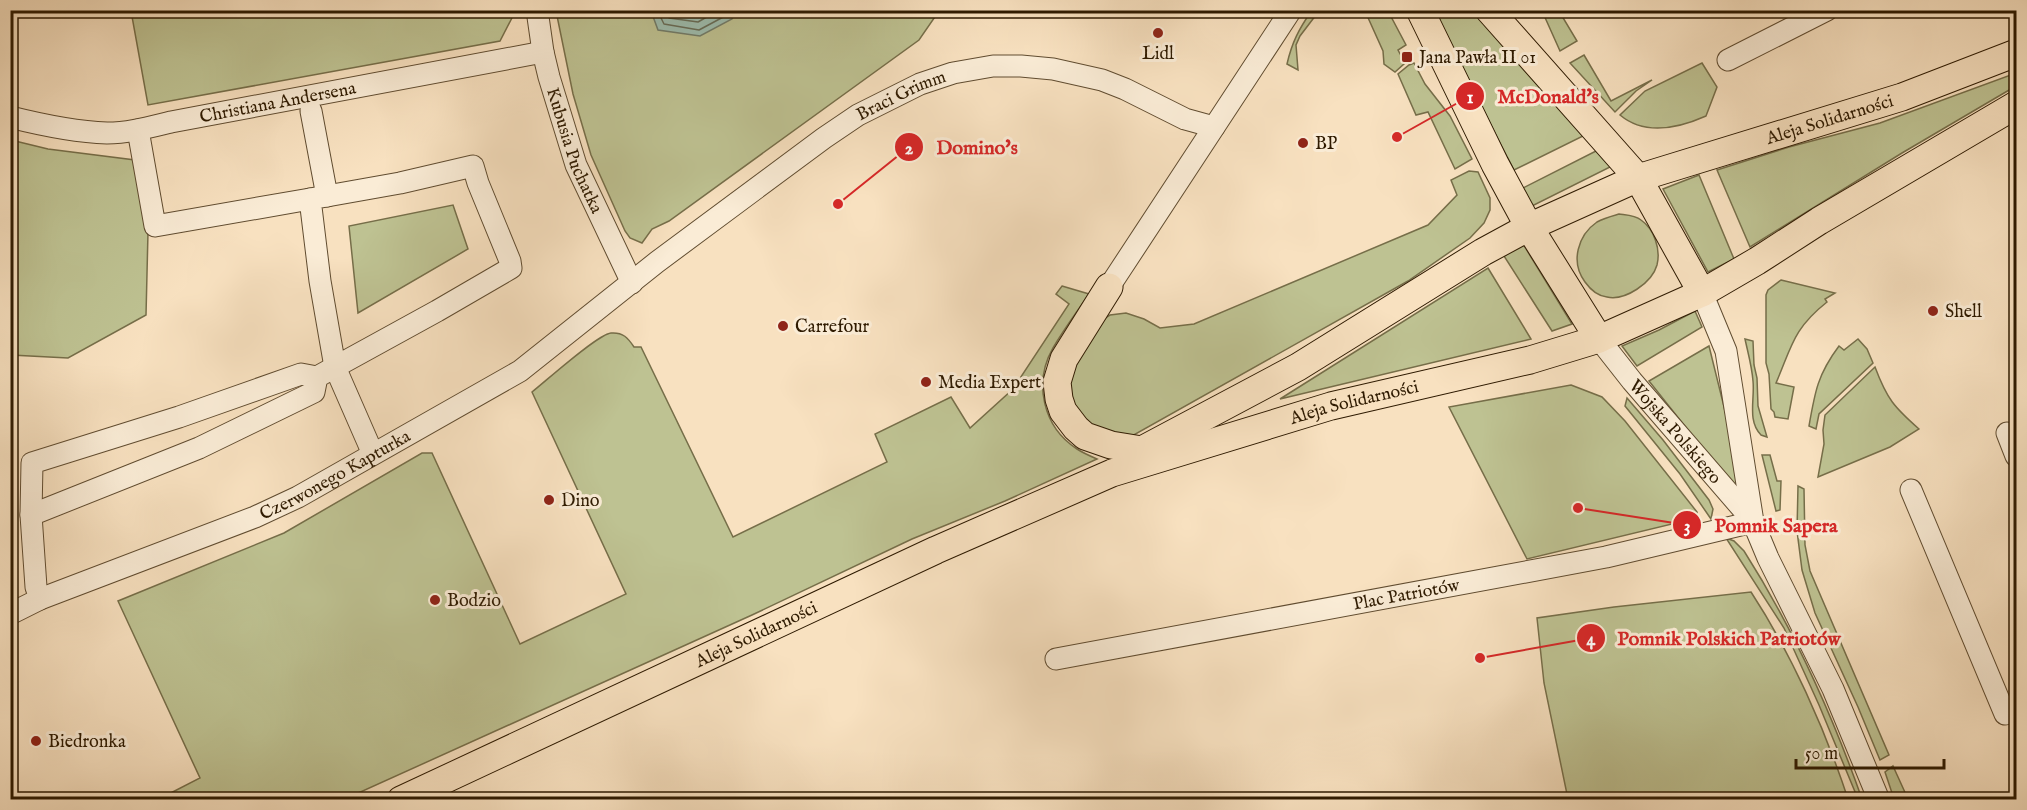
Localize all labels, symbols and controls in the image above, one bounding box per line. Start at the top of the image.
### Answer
marker: Lidl [1151,26,1165,40]
place label: Lidl [1142,43,1174,66]
place label: Jana Pawła II 01 [1417,47,1536,70]
marker: Jana Pawła II 01 [1400,50,1414,64]
street label: Braci Grimm [853,66,949,127]
street label: Christiana Andersena [198,77,358,129]
callout: McDonald's [1455,77,1611,115]
street label: Kubusia Puchatka [540,85,607,218]
text: McDonald's [1497,85,1599,110]
text: 1 [1467,87,1474,110]
street label: Aleja Solidarności [1763,90,1897,151]
callout: Domino's [894,128,1030,166]
place label: BP [1315,133,1337,156]
text: Domino's [936,136,1018,161]
marker: BP [1296,136,1310,150]
text: 2 [905,138,914,161]
place label: Shell [1945,301,1982,324]
marker: Shell [1926,304,1940,318]
place label: Carrefour [795,316,870,339]
marker: Carrefour [776,319,790,333]
place label: Media Expert [938,372,1041,395]
marker: Media Expert [919,375,933,389]
street label: Wojska Polskiego [1623,375,1726,490]
street label: Aleja Solidarności [1286,376,1421,431]
street label: Czerwonego Kapturka [256,425,415,526]
place label: Dino [561,490,600,513]
marker: Dino [542,493,556,507]
callout: Pomnik Sapera [1672,506,1850,544]
text: Pomnik Sapera [1714,514,1838,539]
text: 3 [1684,516,1690,539]
street label: Plac Patriotów [1351,574,1462,617]
place label: Bodzio [447,590,501,613]
marker: Bodzio [428,593,442,607]
street label: Aleja Solidarności [691,597,822,674]
callout: Pomnik Polskich Patriotów [1576,619,1853,657]
text: Pomnik Polskich Patriotów [1617,627,1841,652]
text: 4 [1587,629,1597,652]
place label: Biedronka [48,731,126,754]
scale bar [1796,732,1944,770]
marker: Biedronka [29,734,43,748]
text: 50 m [1805,743,1838,766]

